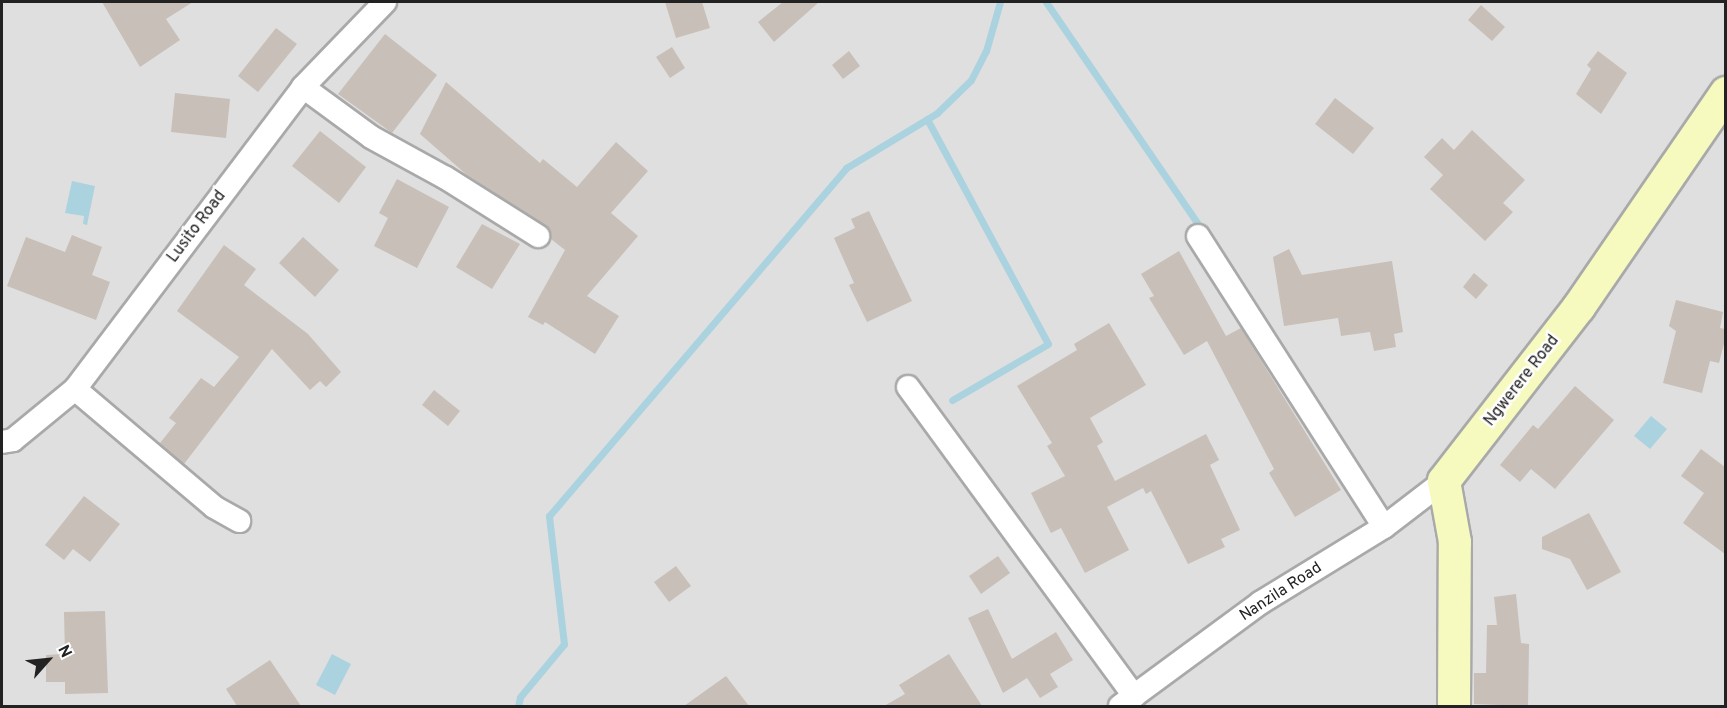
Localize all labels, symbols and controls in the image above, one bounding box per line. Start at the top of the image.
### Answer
street label: Lusito Road [164,187,230,267]
street label: Ngwerere Road [1480,332,1564,430]
street label: Nanzila Road [1236,558,1326,626]
north arrow [18,630,78,690]
text: N [53,642,76,661]

